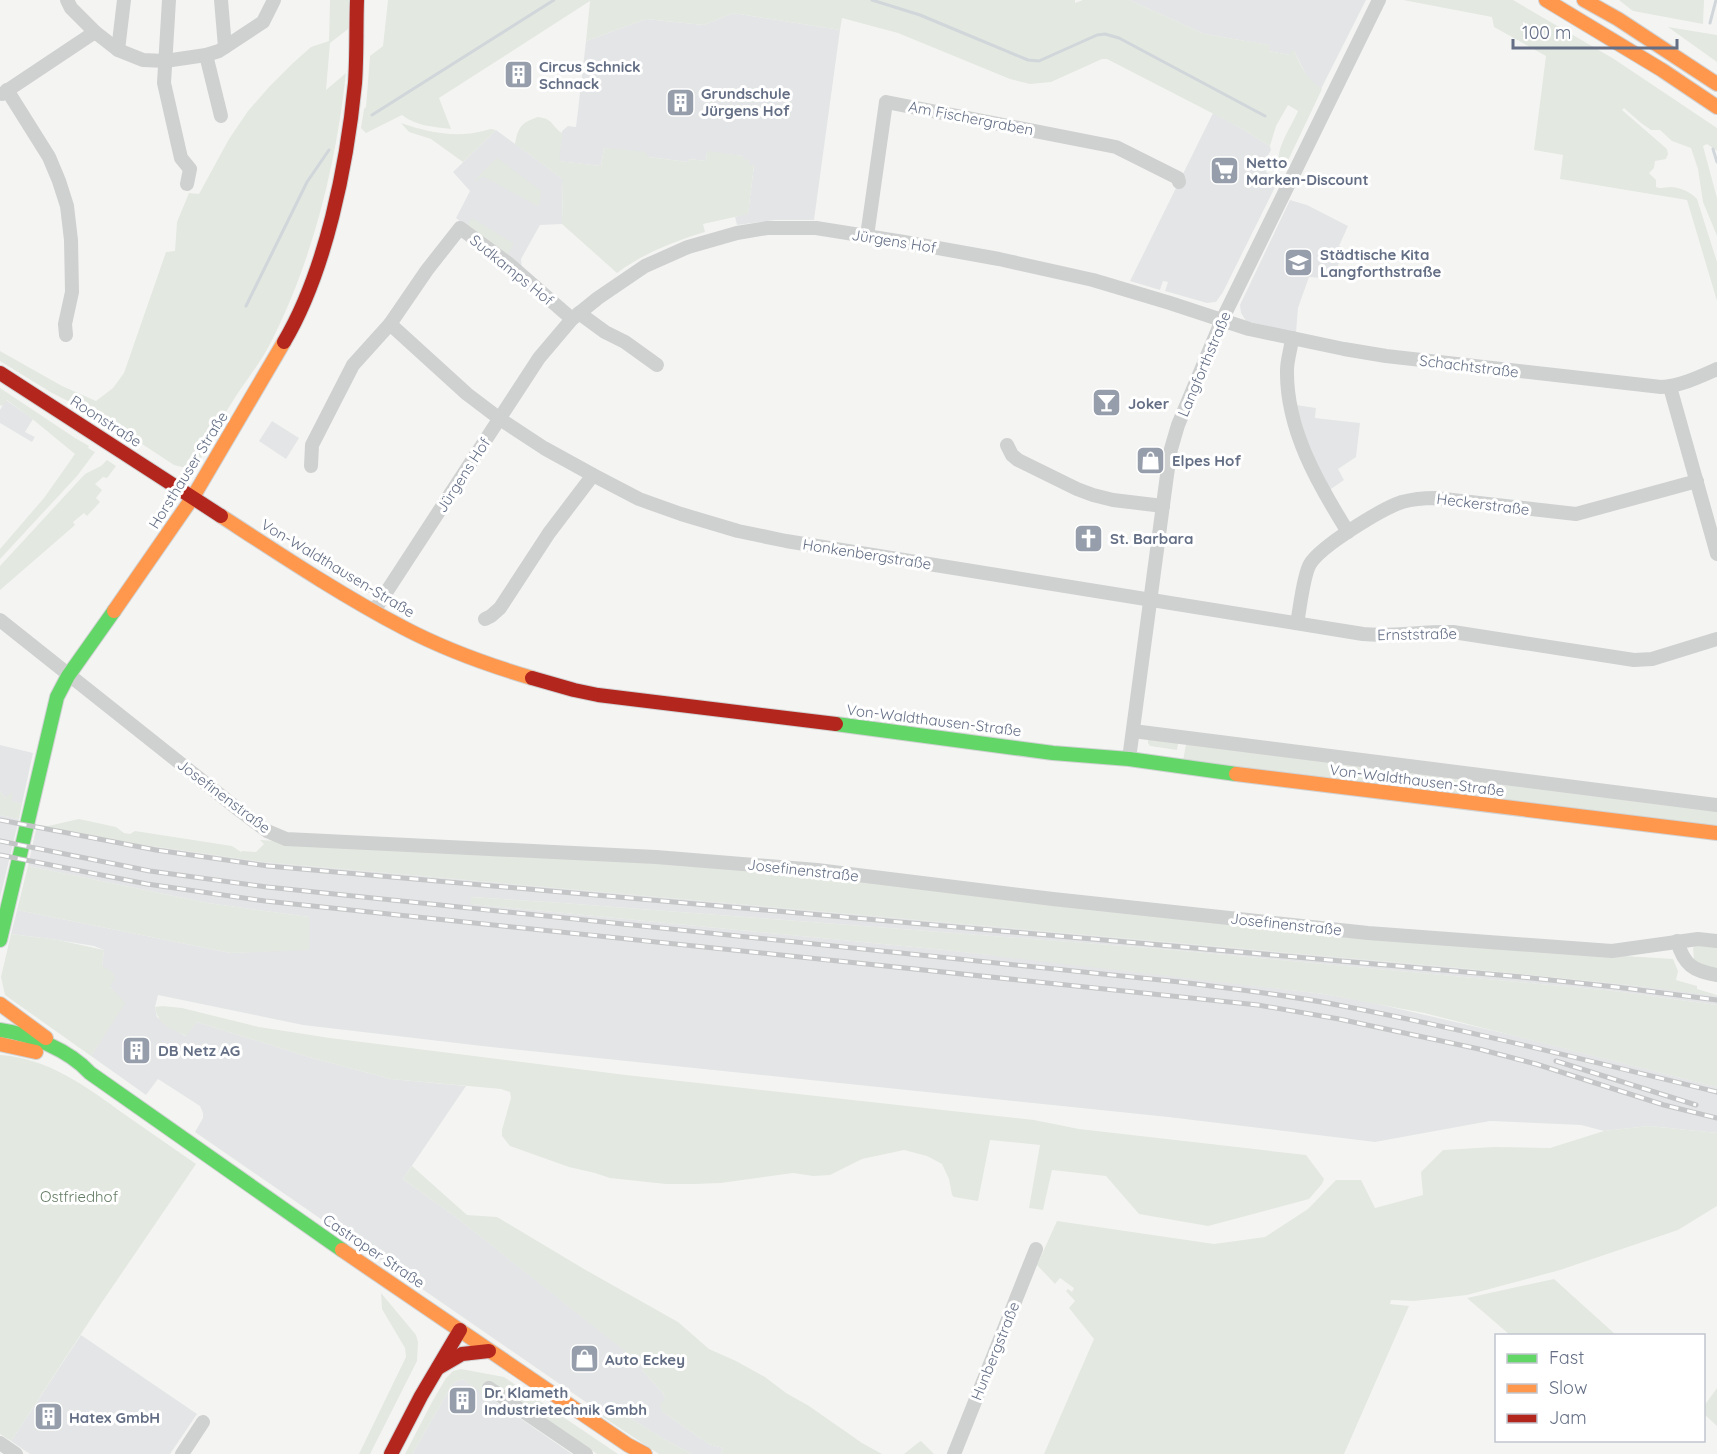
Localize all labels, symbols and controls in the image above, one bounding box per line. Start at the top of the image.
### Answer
scale bar [1513,12,1676,50]
text: 100 m [1522,21,1571,44]
place label: Circus Schnick Schnack [539,57,641,93]
building icon: Circus Schnick Schnack [502,59,534,91]
place label: Grundschule Jürgens Hof [701,84,791,120]
building icon: Grundschule Jürgens Hof [664,86,696,118]
street label: Am Fischergraben [907,97,1035,139]
place label: Netto Marken-Discount [1246,153,1369,189]
supermarket icon: Netto Marken-Discount [1209,155,1241,187]
street label: Jürgens Hof [850,225,938,257]
street label: Sudkamps Hof [466,230,558,310]
place label: Städtische Kita Langforthstraße [1320,245,1441,281]
school or university icon: Städtische Kita Langforthstraße [1283,247,1315,279]
street label: Langforthstraße [1173,308,1235,420]
street label: Schachtstraße [1418,350,1520,382]
bar icon: Joker [1091,387,1123,419]
street label: Roonstraße [67,391,145,451]
place label: Joker [1128,394,1170,413]
street label: Horsthauser Straße [144,408,232,532]
street label: Jürgens Hof [432,434,495,516]
shop icon: Elpes Hof [1135,444,1167,476]
place label: Elpes Hof [1172,451,1241,470]
street label: Heckerstraße [1436,489,1530,519]
street label: Von-Waldthausen-Straße [258,515,418,621]
church icon: St. Barbara [1073,522,1105,554]
place label: St. Barbara [1110,529,1193,548]
street label: Honkenbergstraße [801,534,933,574]
street label: Ernststraße [1377,624,1457,644]
street label: Von-Waldthausen-Straße [846,700,1022,740]
street label: Josefinenstraße [174,755,274,837]
street label: Von-Waldthausen-Straße [1329,760,1505,800]
street label: Josefinenstraße [746,855,860,885]
street label: Josefinenstraße [1229,909,1343,939]
building icon: DB Netz AG [121,1034,153,1066]
place label: DB Netz AG [158,1041,240,1060]
park label: Ostfriedhof [40,1187,119,1206]
street label: Castroper Straße [319,1210,429,1292]
street label: Hunbergstraße [967,1299,1023,1403]
legend [1495,1334,1705,1442]
shop icon: Auto Eckey [568,1343,600,1375]
text: Fast [1549,1346,1584,1369]
place label: Auto Eckey [605,1350,685,1369]
text: Slow [1549,1376,1587,1399]
place label: Dr. Klameth Industrietechnik Gmbh [484,1383,647,1419]
building icon: Dr. Klameth Industrietechnik Gmbh [447,1385,479,1417]
building icon: Hatex GmbH [32,1401,64,1433]
text: Jam [1549,1406,1587,1429]
place label: Hatex GmbH [69,1408,160,1427]

